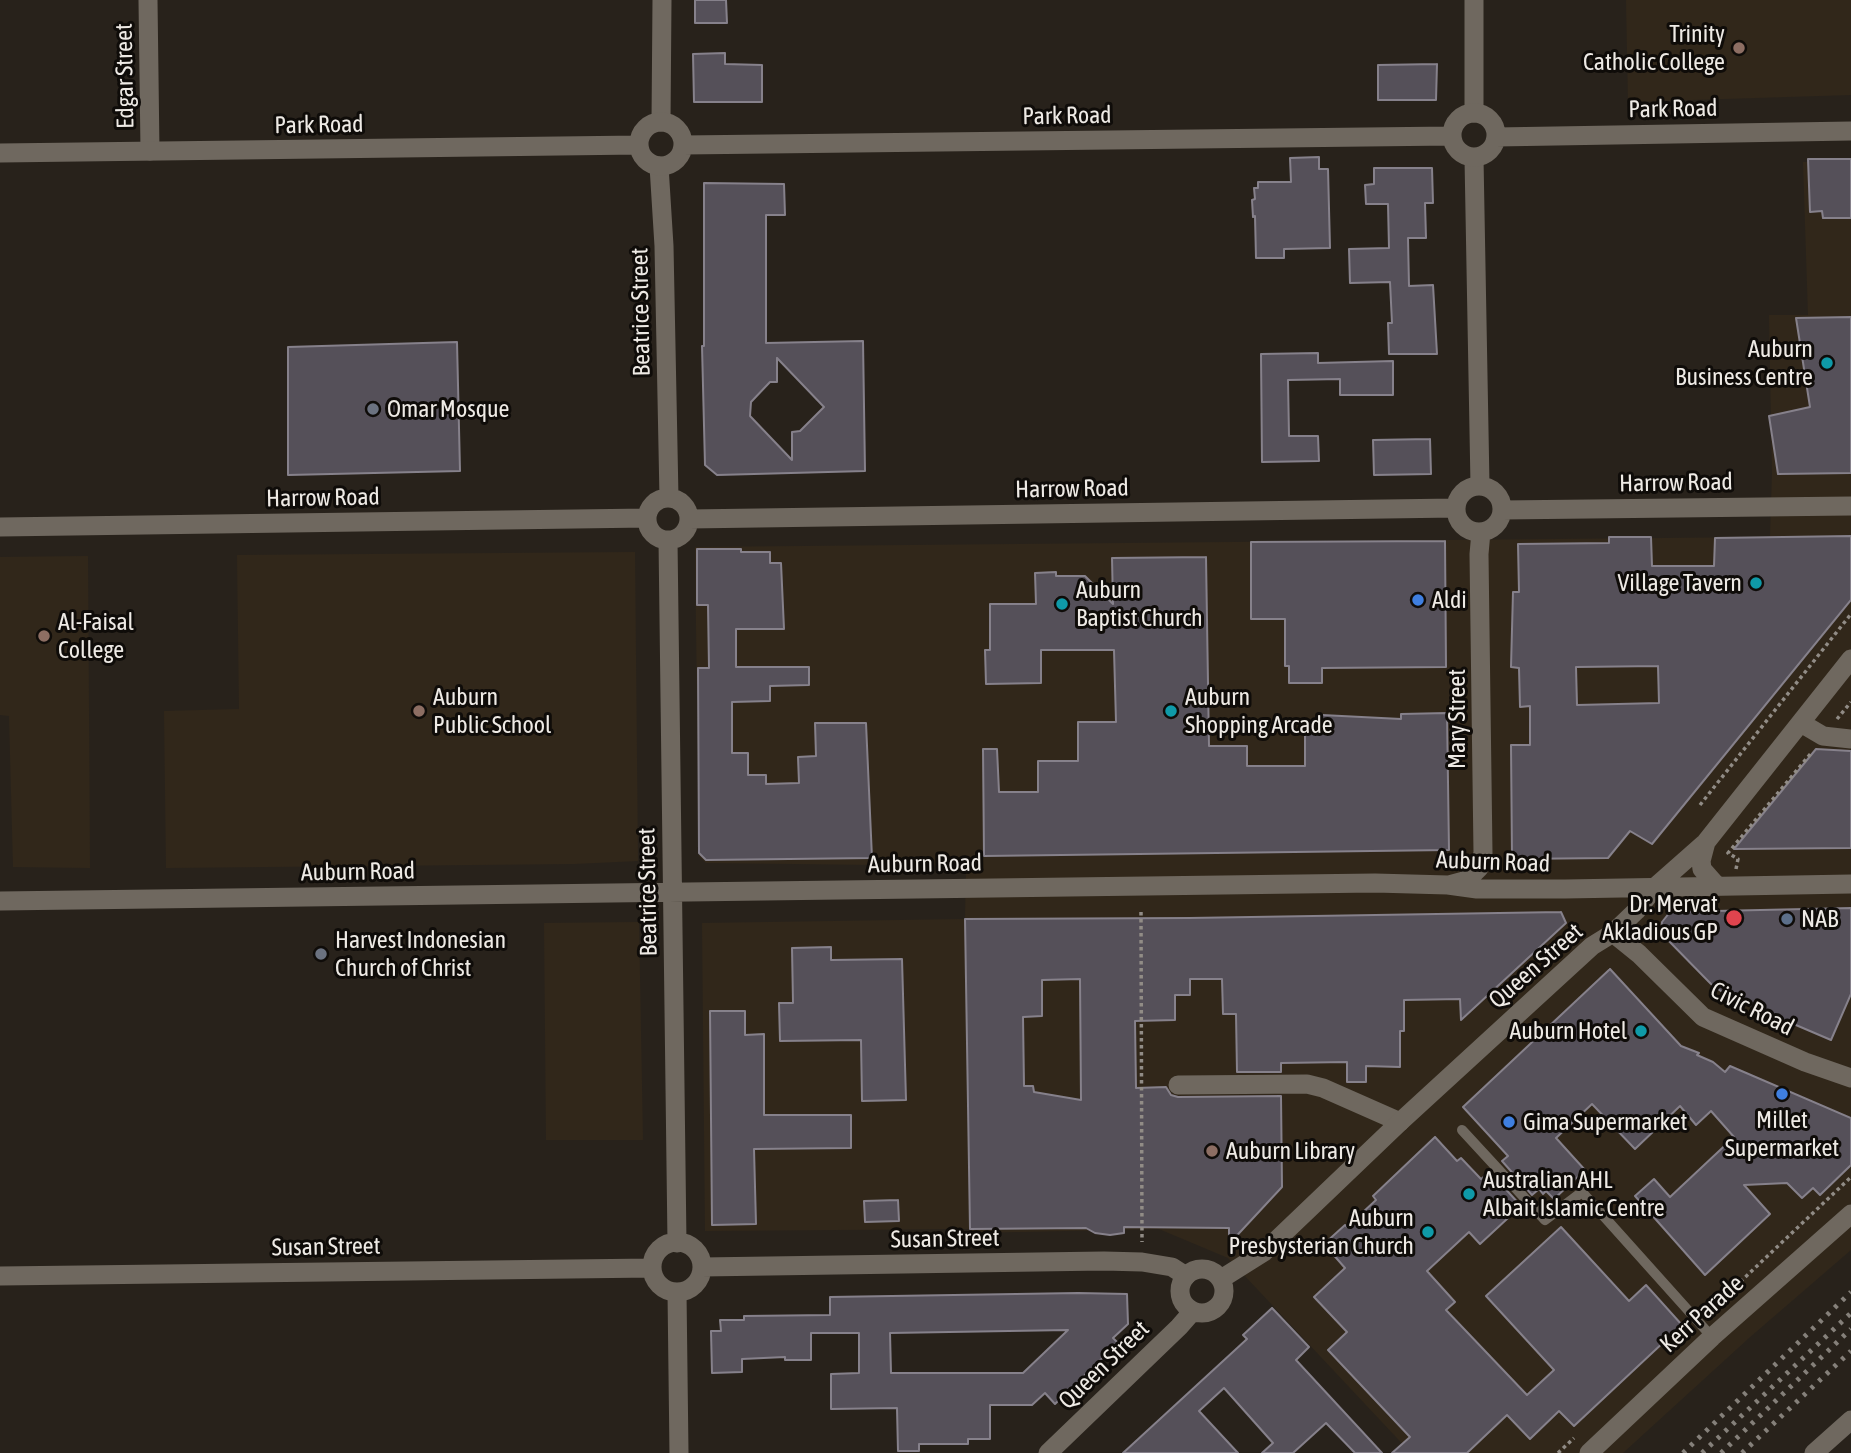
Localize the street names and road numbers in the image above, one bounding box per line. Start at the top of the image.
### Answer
street label: Edgar Street [110,23,140,129]
street label: Park Road [1628,94,1718,124]
street label: Park Road [1022,101,1112,131]
street label: Park Road [274,110,364,140]
street label: Beatrice Street [625,247,657,377]
street label: Harrow Road [1619,468,1733,498]
street label: Harrow Road [1015,474,1129,504]
street label: Harrow Road [266,483,380,513]
street label: Mary Street [1443,669,1471,769]
street label: Beatrice Street [632,827,664,957]
street label: Auburn Road [1435,846,1551,878]
street label: Auburn Road [868,849,982,879]
street label: Auburn Road [301,857,415,887]
street label: Queen Street [1483,917,1589,1015]
street label: Civic Road [1705,976,1799,1042]
street label: Susan Street [890,1224,1000,1254]
street label: Susan Street [271,1232,381,1262]
street label: Kerr Parade [1654,1269,1750,1359]
street label: Queen Street [1053,1315,1155,1415]

